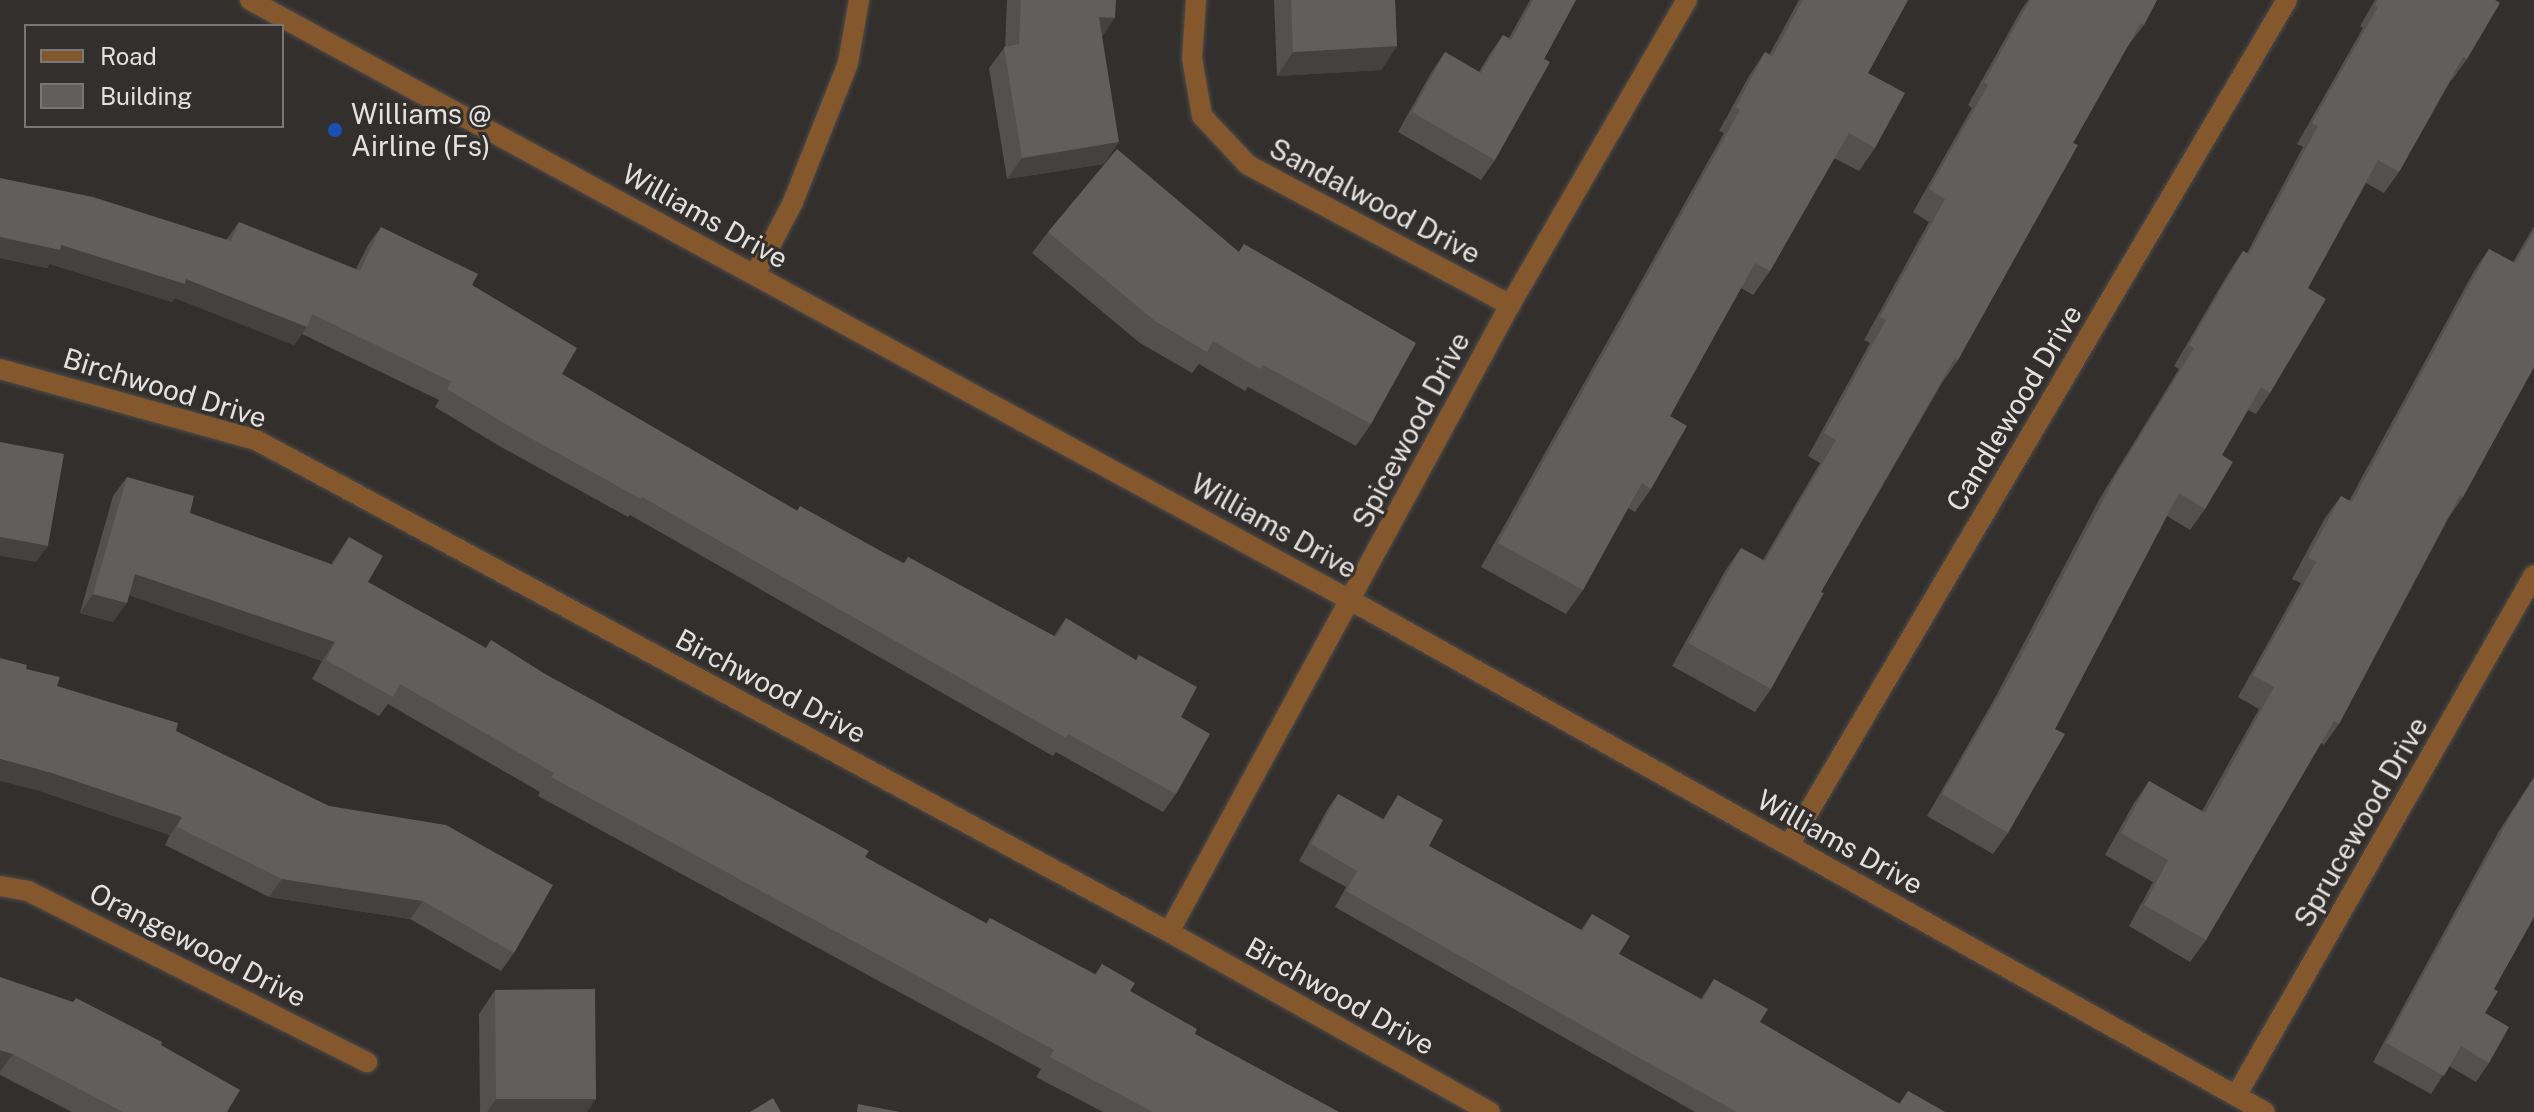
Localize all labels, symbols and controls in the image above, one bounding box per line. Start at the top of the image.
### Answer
legend [24,24,284,128]
text: Road [100,42,157,70]
text: Building [100,82,192,110]
place label: Williams @ Airline (Fs) [351,97,492,163]
marker: Williams @ Airline (Fs) [326,121,344,139]
street label: Sandalwood Drive [1264,131,1486,271]
street label: Williams Drive [616,157,794,275]
street label: Candlewood Drive [1939,299,2089,517]
street label: Spicewood Drive [1345,326,1477,534]
street label: Birchwood Drive [59,341,271,435]
street label: Williams Drive [1185,467,1363,585]
street label: Birchwood Drive [670,622,872,750]
street label: Sprucewood Drive [2287,711,2435,933]
street label: Williams Drive [1751,783,1929,901]
street label: Orangewood Drive [84,876,312,1014]
street label: Birchwood Drive [1240,930,1440,1062]

